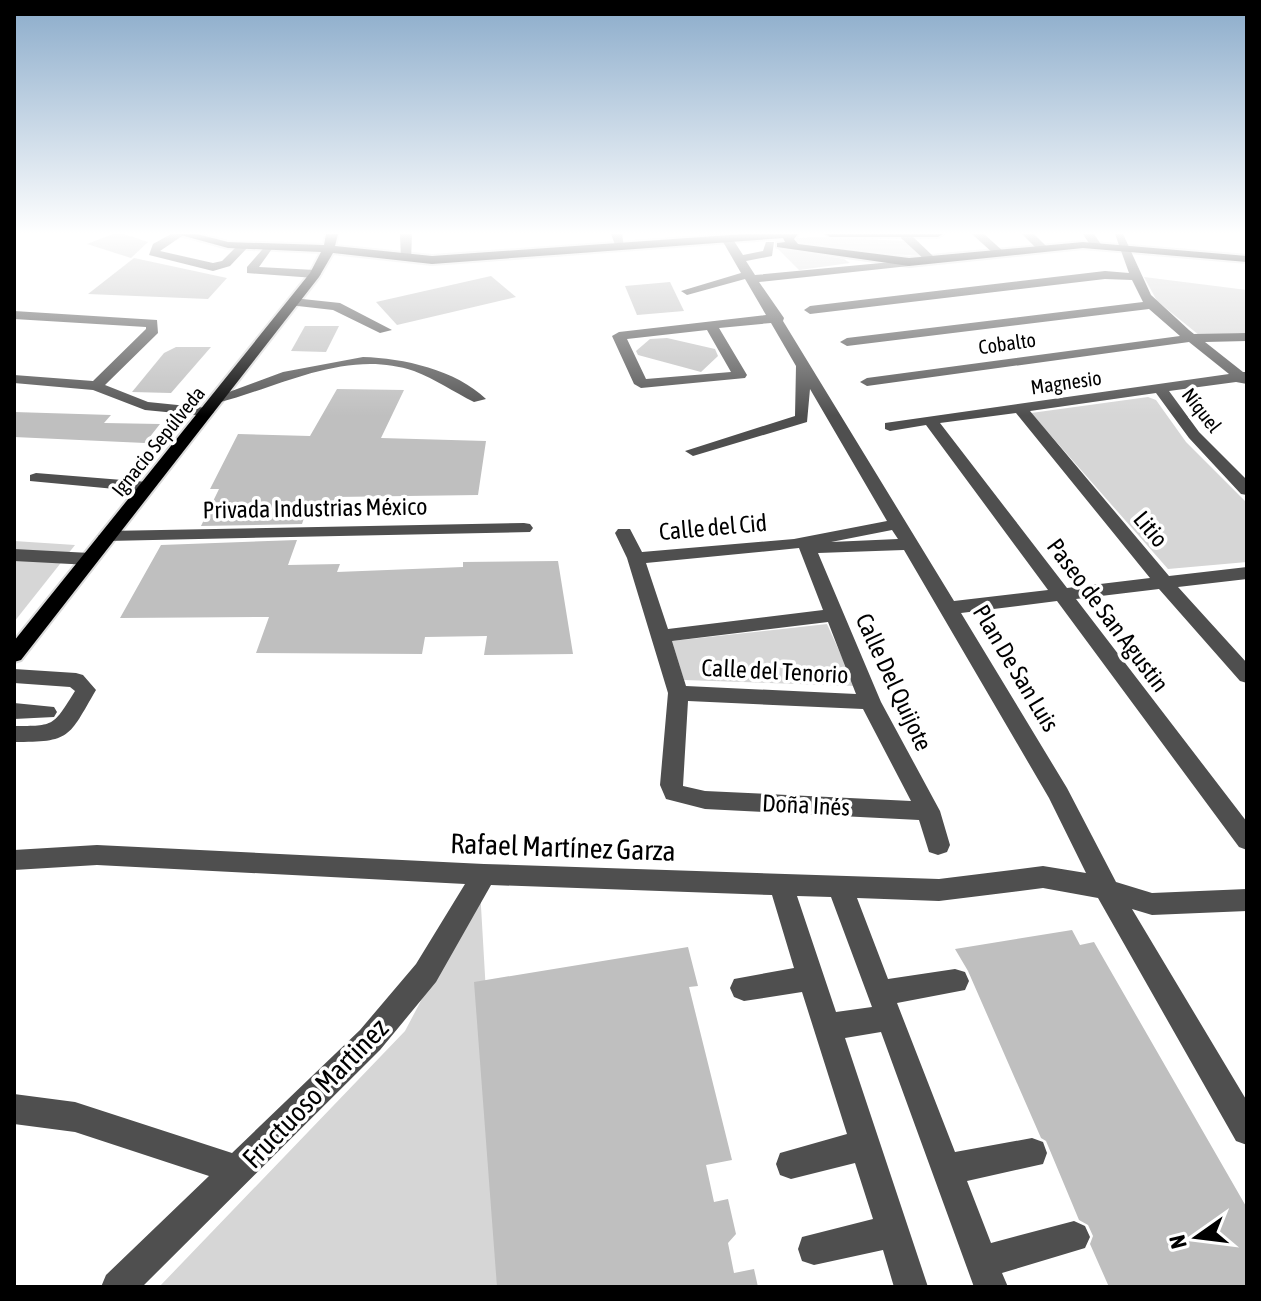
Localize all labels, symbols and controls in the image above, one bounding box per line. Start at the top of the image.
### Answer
street label: Cobalto [977,328,1037,358]
street label: Magnesio [1029,366,1103,398]
street label: Ignacio Sepúlveda [107,382,209,500]
street label: Níquel [1178,383,1227,437]
street label: Privada Industrias México [202,493,428,523]
street label: Litio [1128,506,1174,552]
street label: Calle del Cid [658,509,768,545]
street label: Paseo de San Agustin [1042,533,1174,697]
street label: Plan De San Luis [968,600,1064,736]
street label: Calle Del Quijote [850,609,938,755]
street label: Calle del Tenorio [701,654,849,688]
street label: Doña Inés [761,789,851,821]
street label: Rafael Martínez Garza [450,827,676,867]
street label: Fructuoso Martinez [236,1012,394,1174]
north arrow [1157,1197,1237,1277]
text: N [1163,1232,1192,1251]

